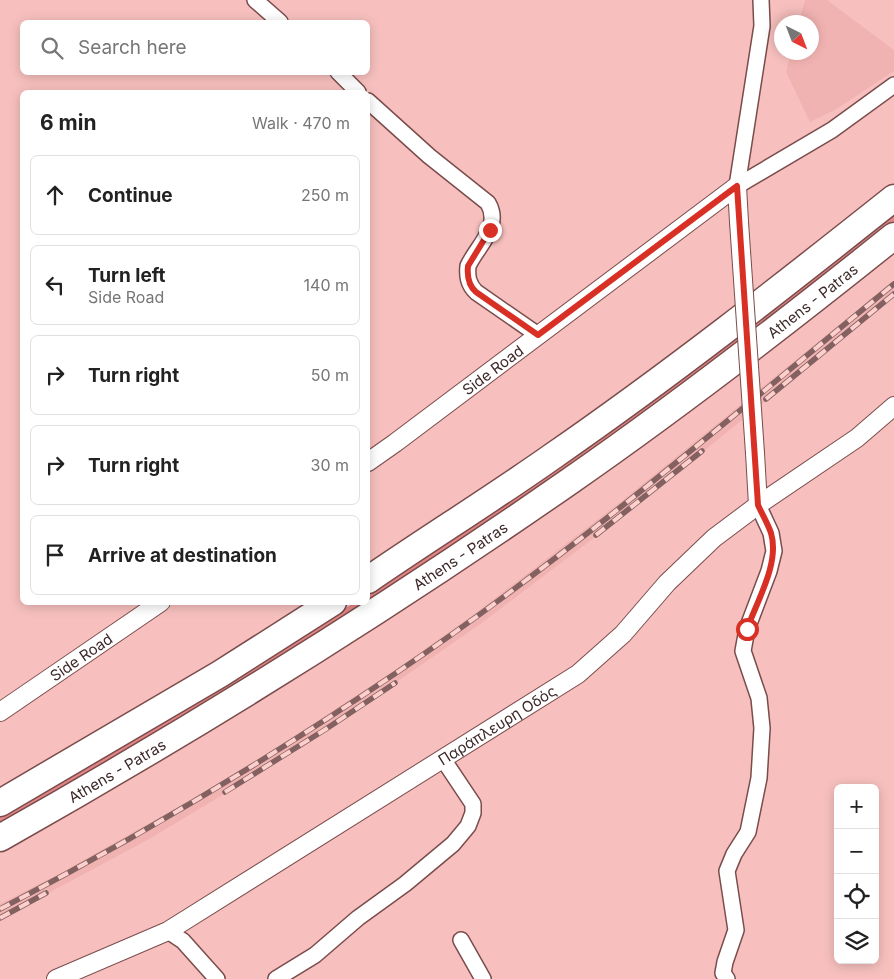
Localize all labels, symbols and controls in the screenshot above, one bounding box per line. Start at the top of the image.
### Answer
north arrow [774,15,819,60]
search box [20,20,370,75]
icon: search [38,34,66,62]
text: Search here [78,36,187,59]
text: 6 min [40,110,97,135]
text: Walk · 470 m [252,113,350,133]
icon: ahead [41,181,69,209]
text: Continue [88,184,173,207]
text: 250 m [301,185,349,205]
route end [479,219,502,242]
street label: Athens - Patras [763,259,861,342]
text: Turn left [88,264,166,287]
icon: left [41,271,69,299]
text: 140 m [304,275,349,295]
text: Side Road [88,287,164,307]
street label: Side Road [458,341,527,399]
icon: right [41,361,69,389]
text: Turn right [88,364,179,387]
text: 50 m [311,365,349,385]
icon: right [41,451,69,479]
text: Turn right [88,454,179,477]
text: 30 m [311,455,349,475]
street label: Athens - Patras [409,517,511,594]
icon: arrive [41,541,69,569]
text: Arrive at destination [88,544,277,567]
route start [736,618,759,641]
street label: Side Road [46,629,116,685]
street label: Παράπλευρη Οδός [434,681,560,769]
street label: Athens - Patras [65,734,169,806]
map controls [834,784,879,964]
button: + [834,784,879,829]
button: − [834,829,879,874]
button: locate [834,874,879,919]
button: layers [834,919,879,964]

